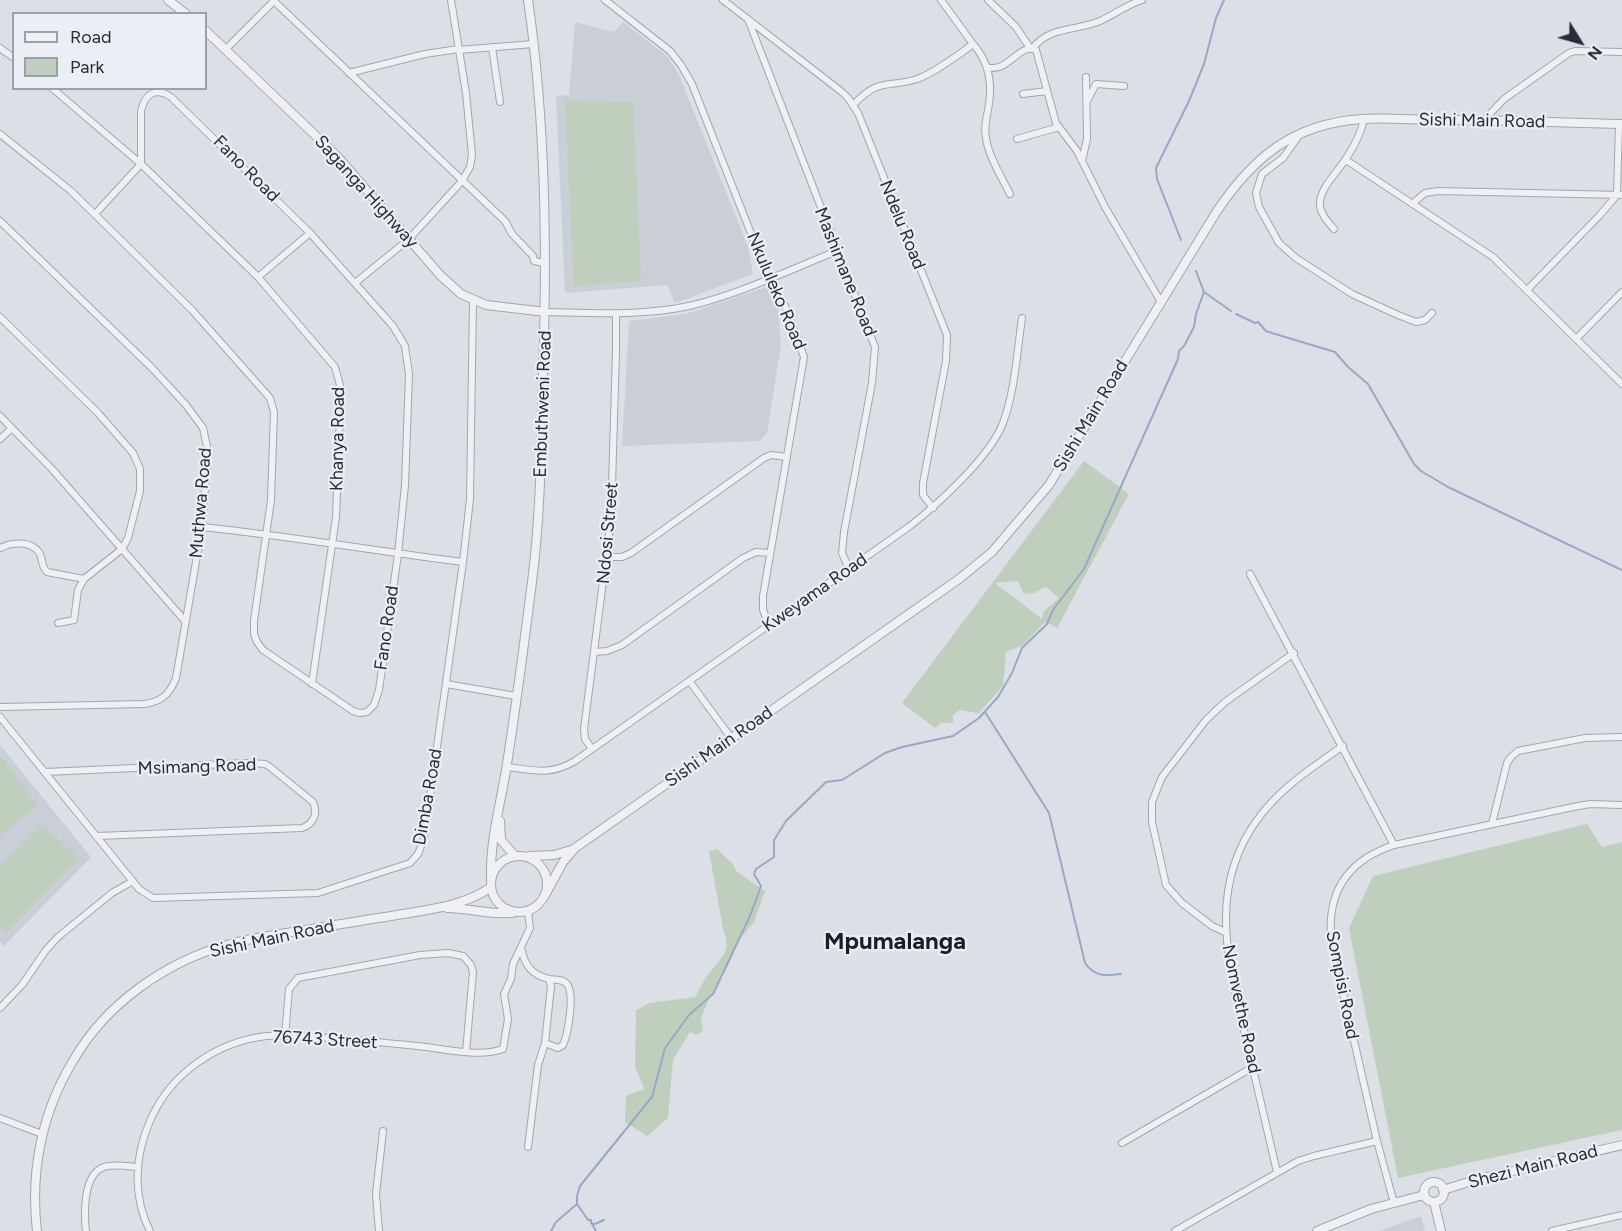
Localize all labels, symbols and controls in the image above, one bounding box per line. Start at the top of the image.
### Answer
legend [12,12,207,90]
north arrow [1550,12,1610,72]
text: Road [70,26,111,48]
text: N [1583,42,1606,64]
text: Park [70,56,104,78]
street label: Sishi Main Road [1418,109,1546,133]
street label: Fano Road [208,131,284,207]
street label: Saganga Highway [310,131,422,253]
street label: Ndelu Road [874,177,930,273]
street label: Mashimane Road [809,204,881,340]
street label: Nkululeko Road [742,229,810,353]
street label: Embuthweni Road [530,330,556,478]
street label: Sishi Main Road [1049,356,1133,476]
street label: Khanya Road [326,387,350,491]
street label: Muthwa Road [185,447,217,559]
street label: Ndosi Street [593,481,623,585]
street label: Kweyama Road [758,549,872,637]
street label: Fano Road [370,584,404,672]
street label: Sishi Main Road [661,702,777,792]
street label: Dimba Road [409,747,447,847]
street label: Msimang Road [137,754,257,780]
street label: Sishi Main Road [208,915,336,963]
district label: Mpumalanga [824,928,966,956]
street label: Sompisi Road [1321,929,1363,1041]
street label: Nomvethe Road [1217,943,1265,1075]
street label: 76743 Street [272,1026,378,1054]
street label: Shezi Main Road [1466,1140,1600,1194]

